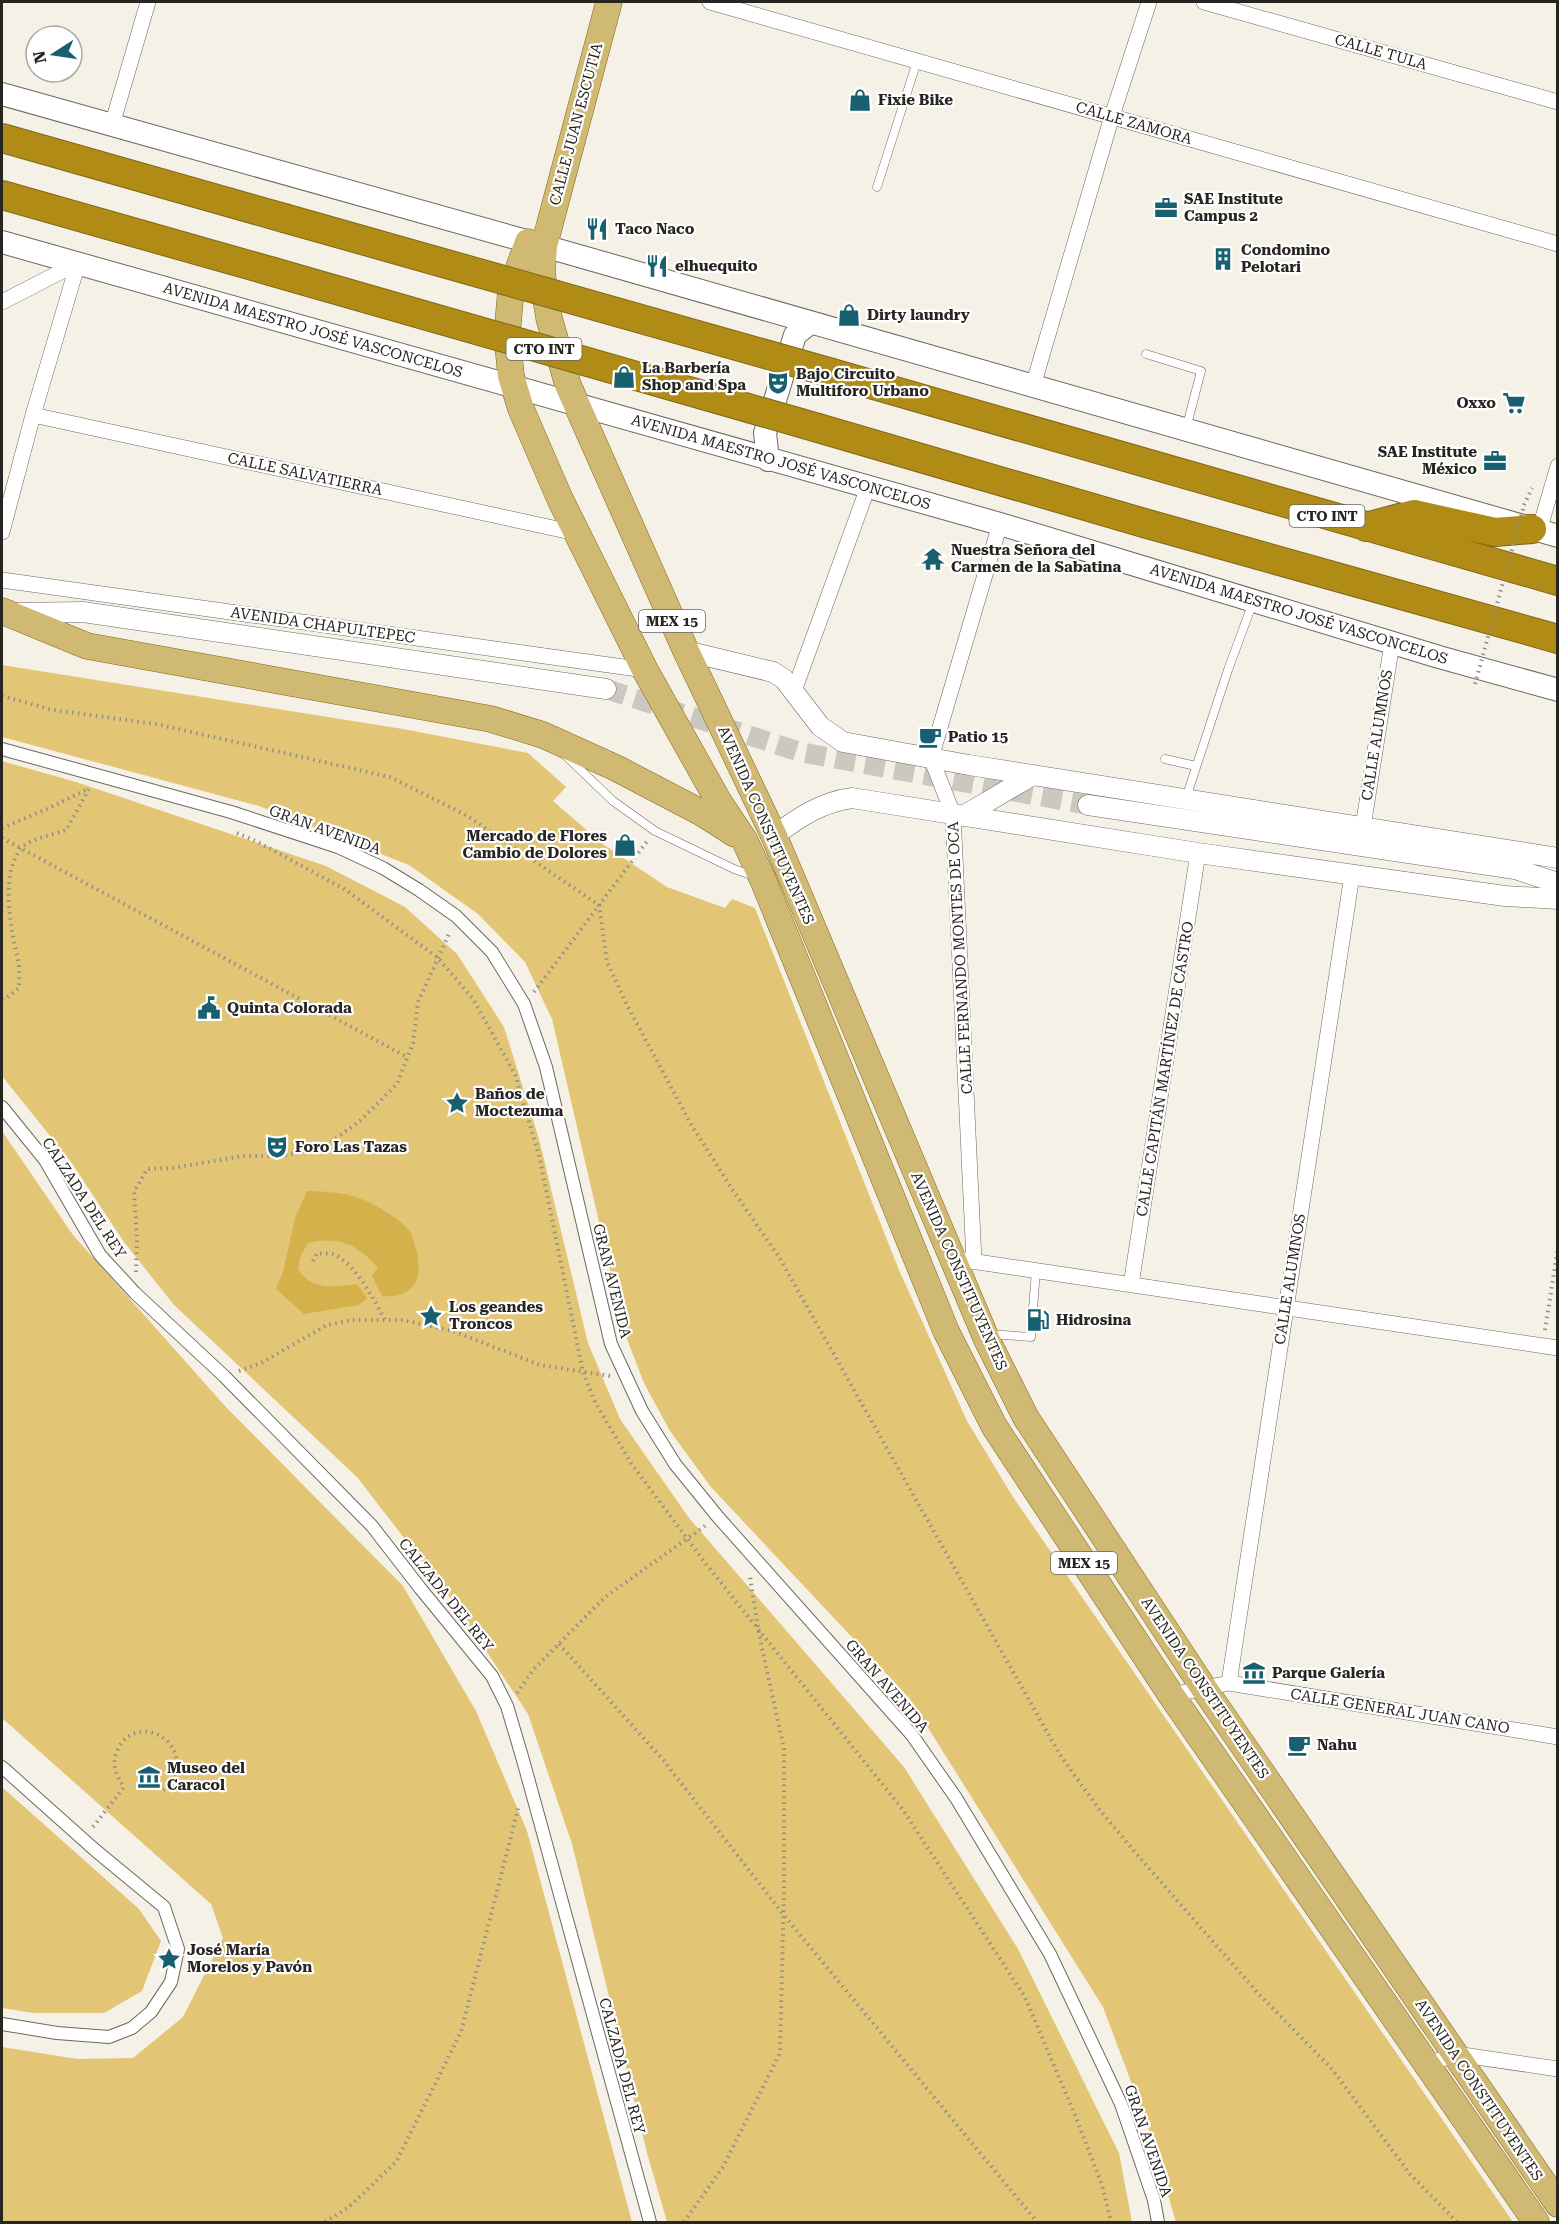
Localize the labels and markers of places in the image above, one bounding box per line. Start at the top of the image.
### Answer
shop icon: Fixie Bike [847,87,873,113]
place label: Fixie Bike [878,91,953,109]
place label: SAE Institute Campus 2 [1184,190,1283,225]
office icon: SAE Institute Campus 2 [1153,195,1179,221]
restaurant icon: Taco Naco [584,216,610,242]
place label: Taco Naco [615,220,695,238]
place label: Condomino Pelotari [1241,241,1331,276]
building icon: Condomino Pelotari [1210,246,1236,272]
restaurant icon: elhuequito [644,253,670,279]
place label: elhuequito [675,257,758,275]
shop icon: Dirty laundry [836,302,862,328]
place label: Dirty laundry [867,306,970,324]
place label: La Barbería Shop and Spa [642,359,746,394]
shop icon: La Barbería Shop and Spa [611,364,637,390]
place label: Bajo Circuito Multiforo Urbano [796,365,929,400]
theatre icon: Bajo Circuito Multiforo Urbano [765,370,791,396]
supermarket icon: Oxxo [1501,390,1527,416]
place label: Oxxo [1456,394,1496,412]
place label: SAE Institute México [1378,443,1477,478]
office icon: SAE Institute México [1482,448,1508,474]
place label: Nuestra Señora del Carmen de la Sabatina [951,541,1122,576]
temple icon: Nuestra Señora del Carmen de la Sabatina [920,546,946,572]
cafe icon: Patio 15 [917,724,943,750]
place label: Patio 15 [948,728,1008,746]
place label: Mercado de Flores Cambio de Dolores [462,827,607,862]
shop icon: Mercado de Flores Cambio de Dolores [612,832,638,858]
public building icon: Quinta Colorada [196,995,222,1021]
place label: Quinta Colorada [227,999,352,1017]
place label: Baños de Moctezuma [475,1085,563,1120]
place icon: Baños de Moctezuma [444,1090,470,1116]
theatre icon: Foro Las Tazas [264,1134,290,1160]
place label: Foro Las Tazas [295,1138,407,1156]
place label: Los geandes Troncos [449,1298,543,1333]
place icon: Los geandes Troncos [418,1303,444,1329]
fuel station icon: Hidrosina [1025,1307,1051,1333]
place label: Hidrosina [1056,1311,1132,1329]
museum icon: Parque Galería [1241,1660,1267,1686]
place label: Parque Galería [1272,1664,1385,1682]
cafe icon: Nahu [1286,1732,1312,1758]
place label: Nahu [1317,1736,1357,1754]
place label: Museo del Caracol [167,1759,245,1794]
museum icon: Museo del Caracol [136,1764,162,1790]
place label: José María Morelos y Pavón [187,1941,312,1976]
place icon: José María Morelos y Pavón [156,1946,182,1972]

